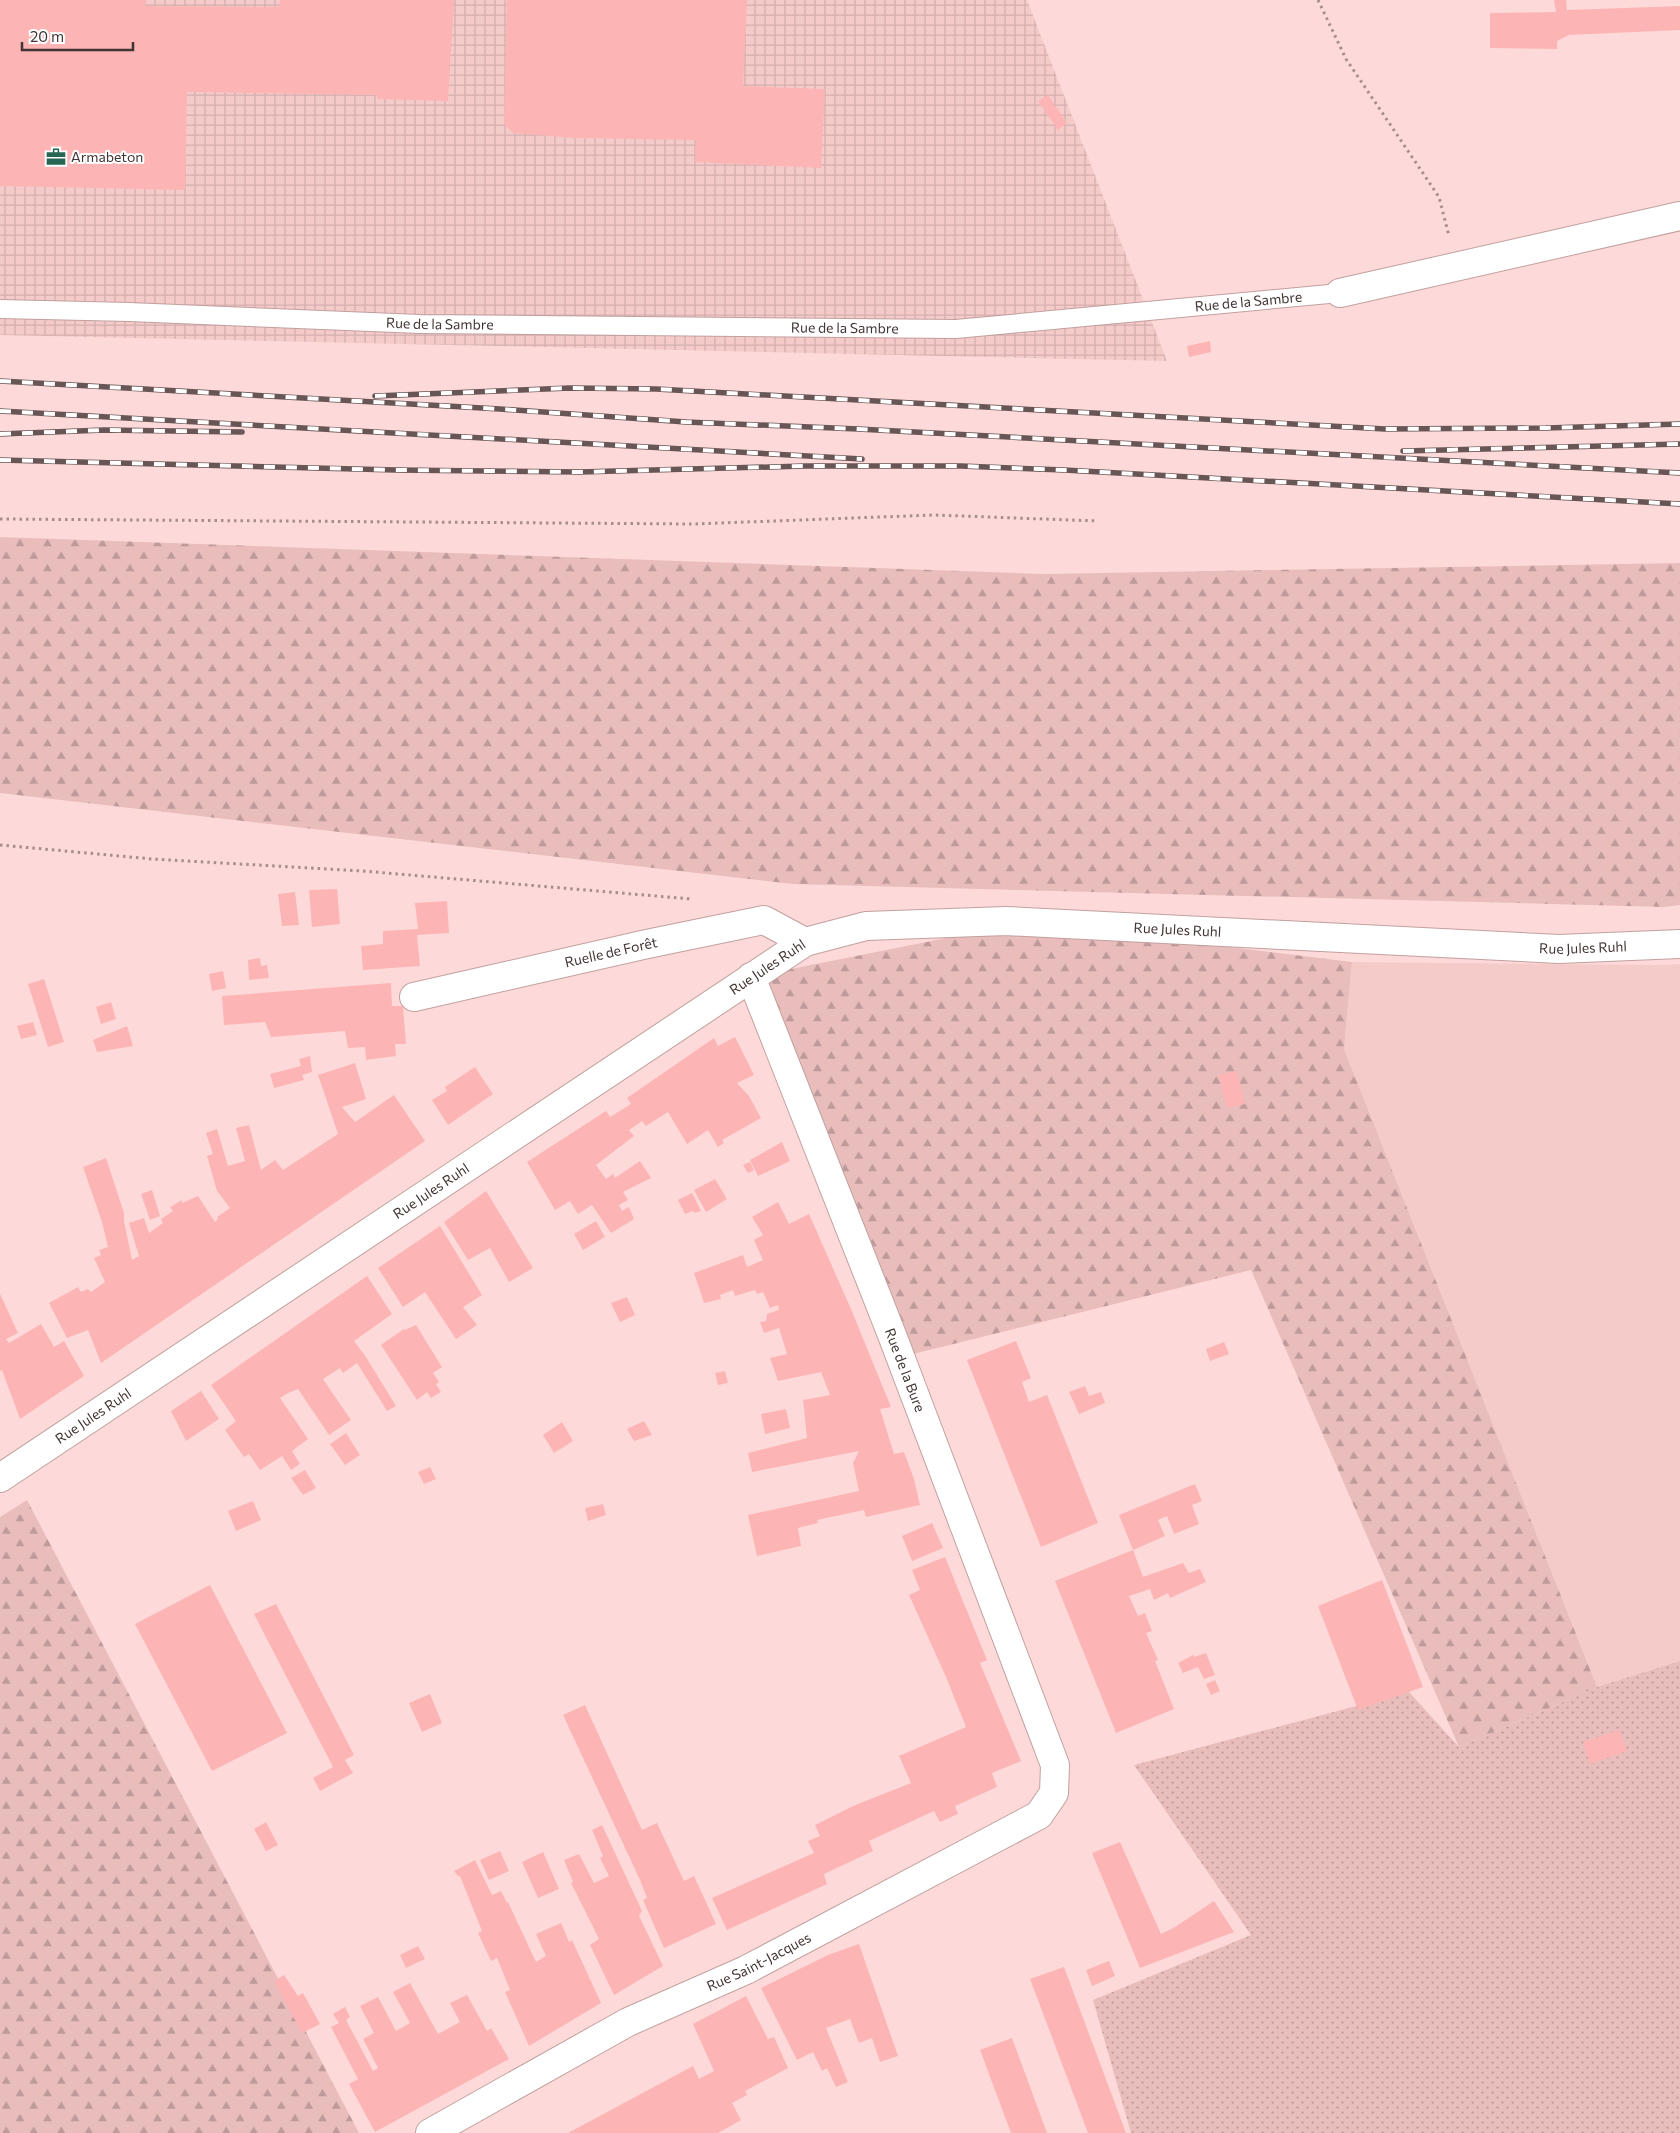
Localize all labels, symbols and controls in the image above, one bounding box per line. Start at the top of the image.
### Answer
scale bar [22,20,134,52]
text: 20 m [30,27,64,45]
office icon: Armabeton [45,146,67,168]
place label: Armabeton [71,148,143,165]
street label: Rue de la Sambre [1194,288,1303,315]
street label: Rue de la Sambre [386,314,494,333]
street label: Rue de la Sambre [791,318,899,336]
street label: Rue Jules Ruhl [1133,918,1222,940]
street label: Ruelle de Forêt [563,933,659,970]
street label: Rue Jules Ruhl [726,935,808,998]
street label: Rue Jules Ruhl [1539,937,1627,957]
street label: Rue Jules Ruhl [390,1159,472,1222]
street label: Rue de la Bure [882,1325,929,1414]
street label: Rue Jules Ruhl [52,1384,134,1447]
street label: Rue Saint-Jacques [704,1928,814,1994]

